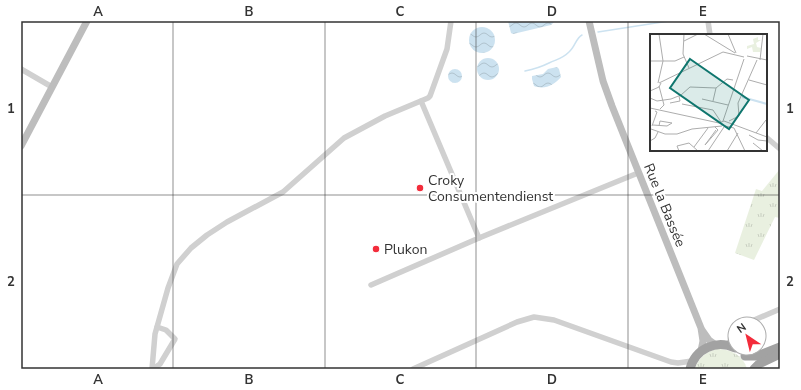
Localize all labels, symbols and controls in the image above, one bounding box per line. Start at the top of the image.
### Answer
text: A [93,3,103,21]
text: B [245,3,254,21]
text: C [396,3,405,21]
text: D [547,3,557,21]
text: E [699,3,707,21]
inset map [650,34,767,151]
text: 1 [7,100,15,118]
text: 1 [786,100,794,118]
street label: Rue la Bassée [639,161,690,250]
place label: Croky Consumentendienst [428,171,553,206]
marker: Croky Consumentendienst [415,183,425,193]
place label: Plukon [384,240,427,259]
marker: Plukon [371,244,381,254]
text: 2 [7,273,15,291]
text: 2 [786,273,794,291]
north arrow [727,316,767,356]
text: N [734,320,749,337]
text: A [93,371,103,389]
text: B [245,371,254,389]
text: C [396,371,405,389]
text: D [547,371,557,389]
text: E [699,371,707,389]

